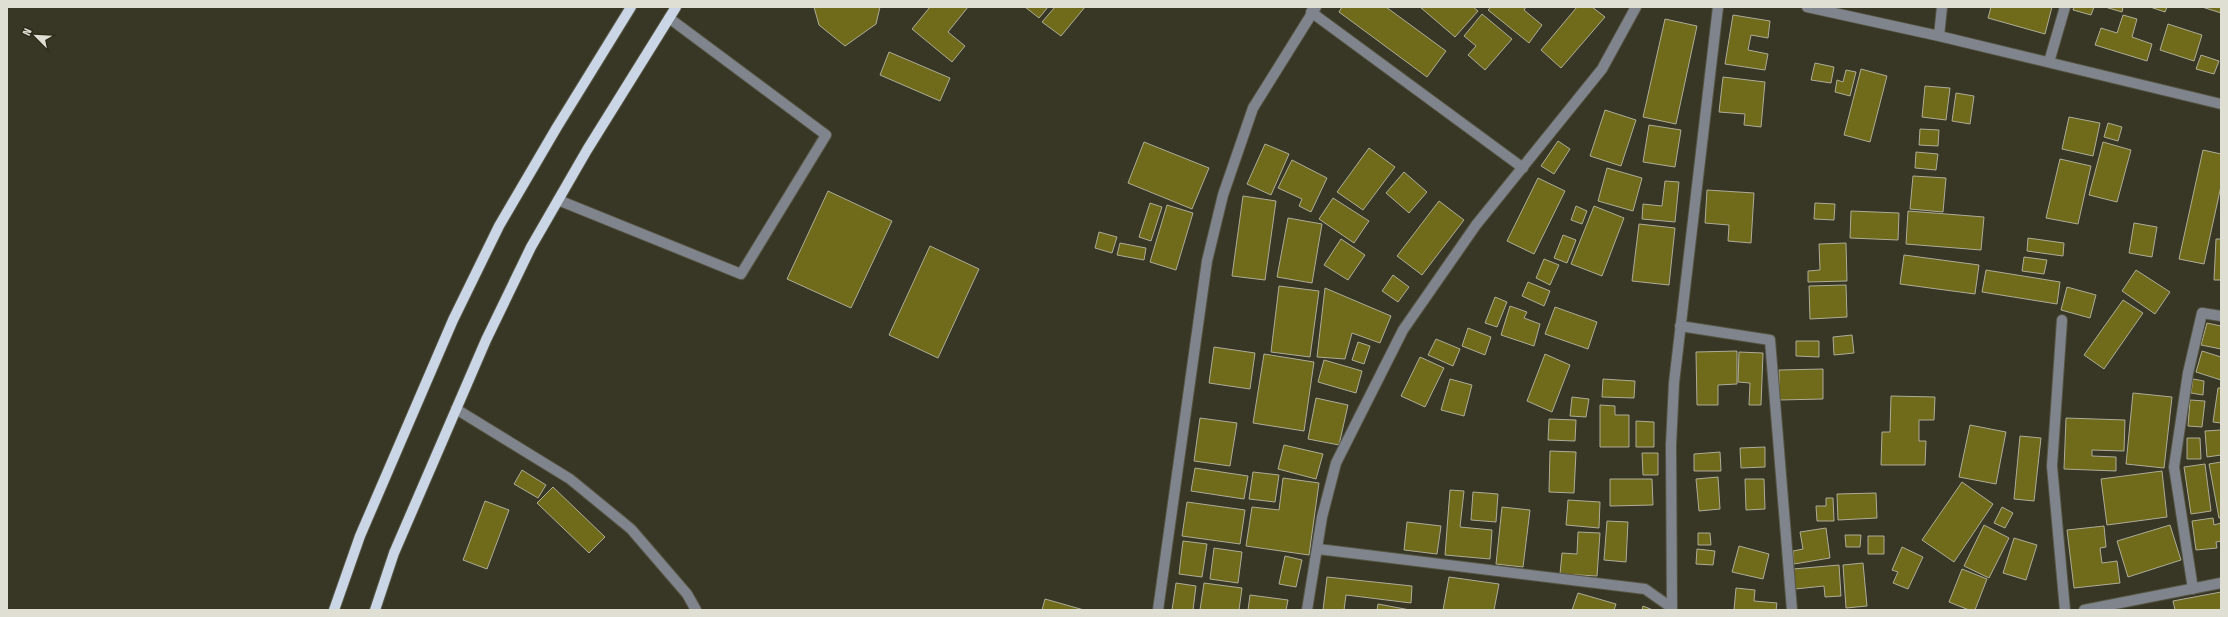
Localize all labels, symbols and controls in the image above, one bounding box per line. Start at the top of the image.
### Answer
north arrow [16,16,56,56]
text: N [20,26,35,38]

